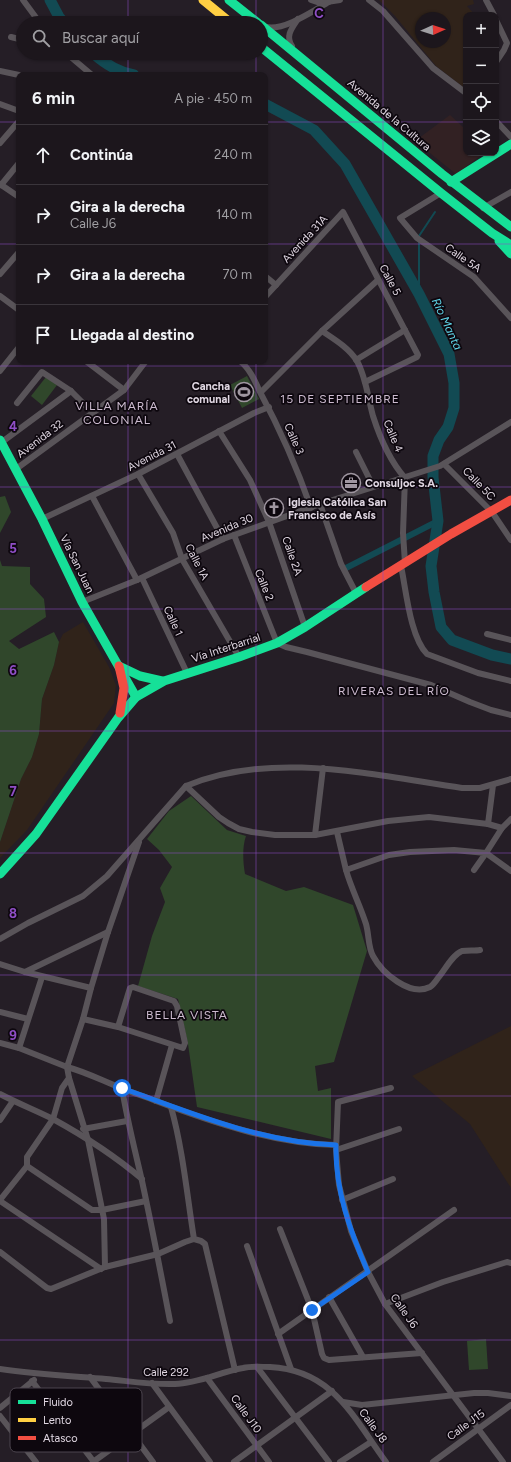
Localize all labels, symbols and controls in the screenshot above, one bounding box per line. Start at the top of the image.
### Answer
text: C [314,6,324,21]
north arrow [415,12,451,48]
map controls [463,12,499,156]
button: + [463,12,499,48]
search box [16,16,268,60]
icon: search [30,27,52,49]
text: Buscar aquí [62,29,139,47]
button: − [463,48,499,84]
street label: Avenida de la Cultura [345,76,433,154]
button: locate [463,84,499,120]
text: 6 min [32,88,75,108]
text: A pie · 450 m [174,91,252,106]
button: layers [463,120,499,156]
icon: ahead [32,144,54,166]
text: Continúa [70,146,133,164]
text: 240 m [214,147,252,162]
text: Gira a la derecha [70,198,185,216]
icon: right [32,204,54,226]
text: 140 m [216,207,252,222]
street label: Avenida 31A [280,212,331,266]
text: Calle J6 [70,216,116,231]
street label: Calle 5A [443,241,484,275]
street label: Calle 5 [376,262,404,298]
icon: right [32,264,54,286]
text: Gira a la derecha [70,266,185,284]
text: 70 m [222,267,252,282]
water label: Río Manta [429,296,465,352]
icon: arrive [32,324,54,346]
text: Llegada al destino [70,326,194,344]
place label: Cancha comunal [187,380,230,406]
sports icon: Cancha comunal [233,381,255,403]
district label: 15 DE SEPTIEMBRE [280,392,400,406]
district label: VILLA MARÍA COLONIAL [75,399,159,427]
street label: Avenida 32 [14,417,66,461]
street label: Calle 4 [380,418,406,454]
text: 4 [9,419,17,434]
street label: Calle 3 [281,421,307,457]
street label: Avenida 31 [125,438,179,474]
street label: Calle 5C [460,465,498,503]
office icon: Consuljoc S.A. [340,472,362,494]
place label: Consuljoc S.A. [365,477,438,490]
place label: Iglesia Católica San Francisco de Asís [288,496,387,522]
church icon: Iglesia Católica San Francisco de Asís [263,497,285,519]
street label: Avenida 30 [199,511,255,545]
street label: Vía San Juan [57,533,97,595]
street label: Calle 2A [279,535,305,578]
text: 5 [9,541,17,556]
street label: Calle 1A [182,542,212,583]
street label: Calle 2 [252,567,276,603]
street label: Calle 1 [160,604,186,638]
street label: Vía Interbarrial [190,631,262,665]
text: 6 [9,663,17,678]
district label: RIVERAS DEL RÍO [338,684,450,698]
text: 7 [9,784,17,799]
text: 8 [9,906,17,921]
district label: BELLA VISTA [146,1008,228,1022]
text: 9 [9,1028,17,1043]
route start [113,1079,131,1097]
street label: Calle J6 [387,1291,421,1331]
route end [303,1301,321,1319]
street label: Calle 292 [143,1366,189,1379]
legend [10,1388,142,1452]
street label: Calle J10 [228,1392,264,1436]
text: Fluido [43,1396,73,1409]
street label: Calle J8 [356,1406,390,1446]
street label: Calle J15 [445,1407,487,1443]
text: Lento [43,1414,71,1427]
text: Atasco [43,1432,78,1445]

